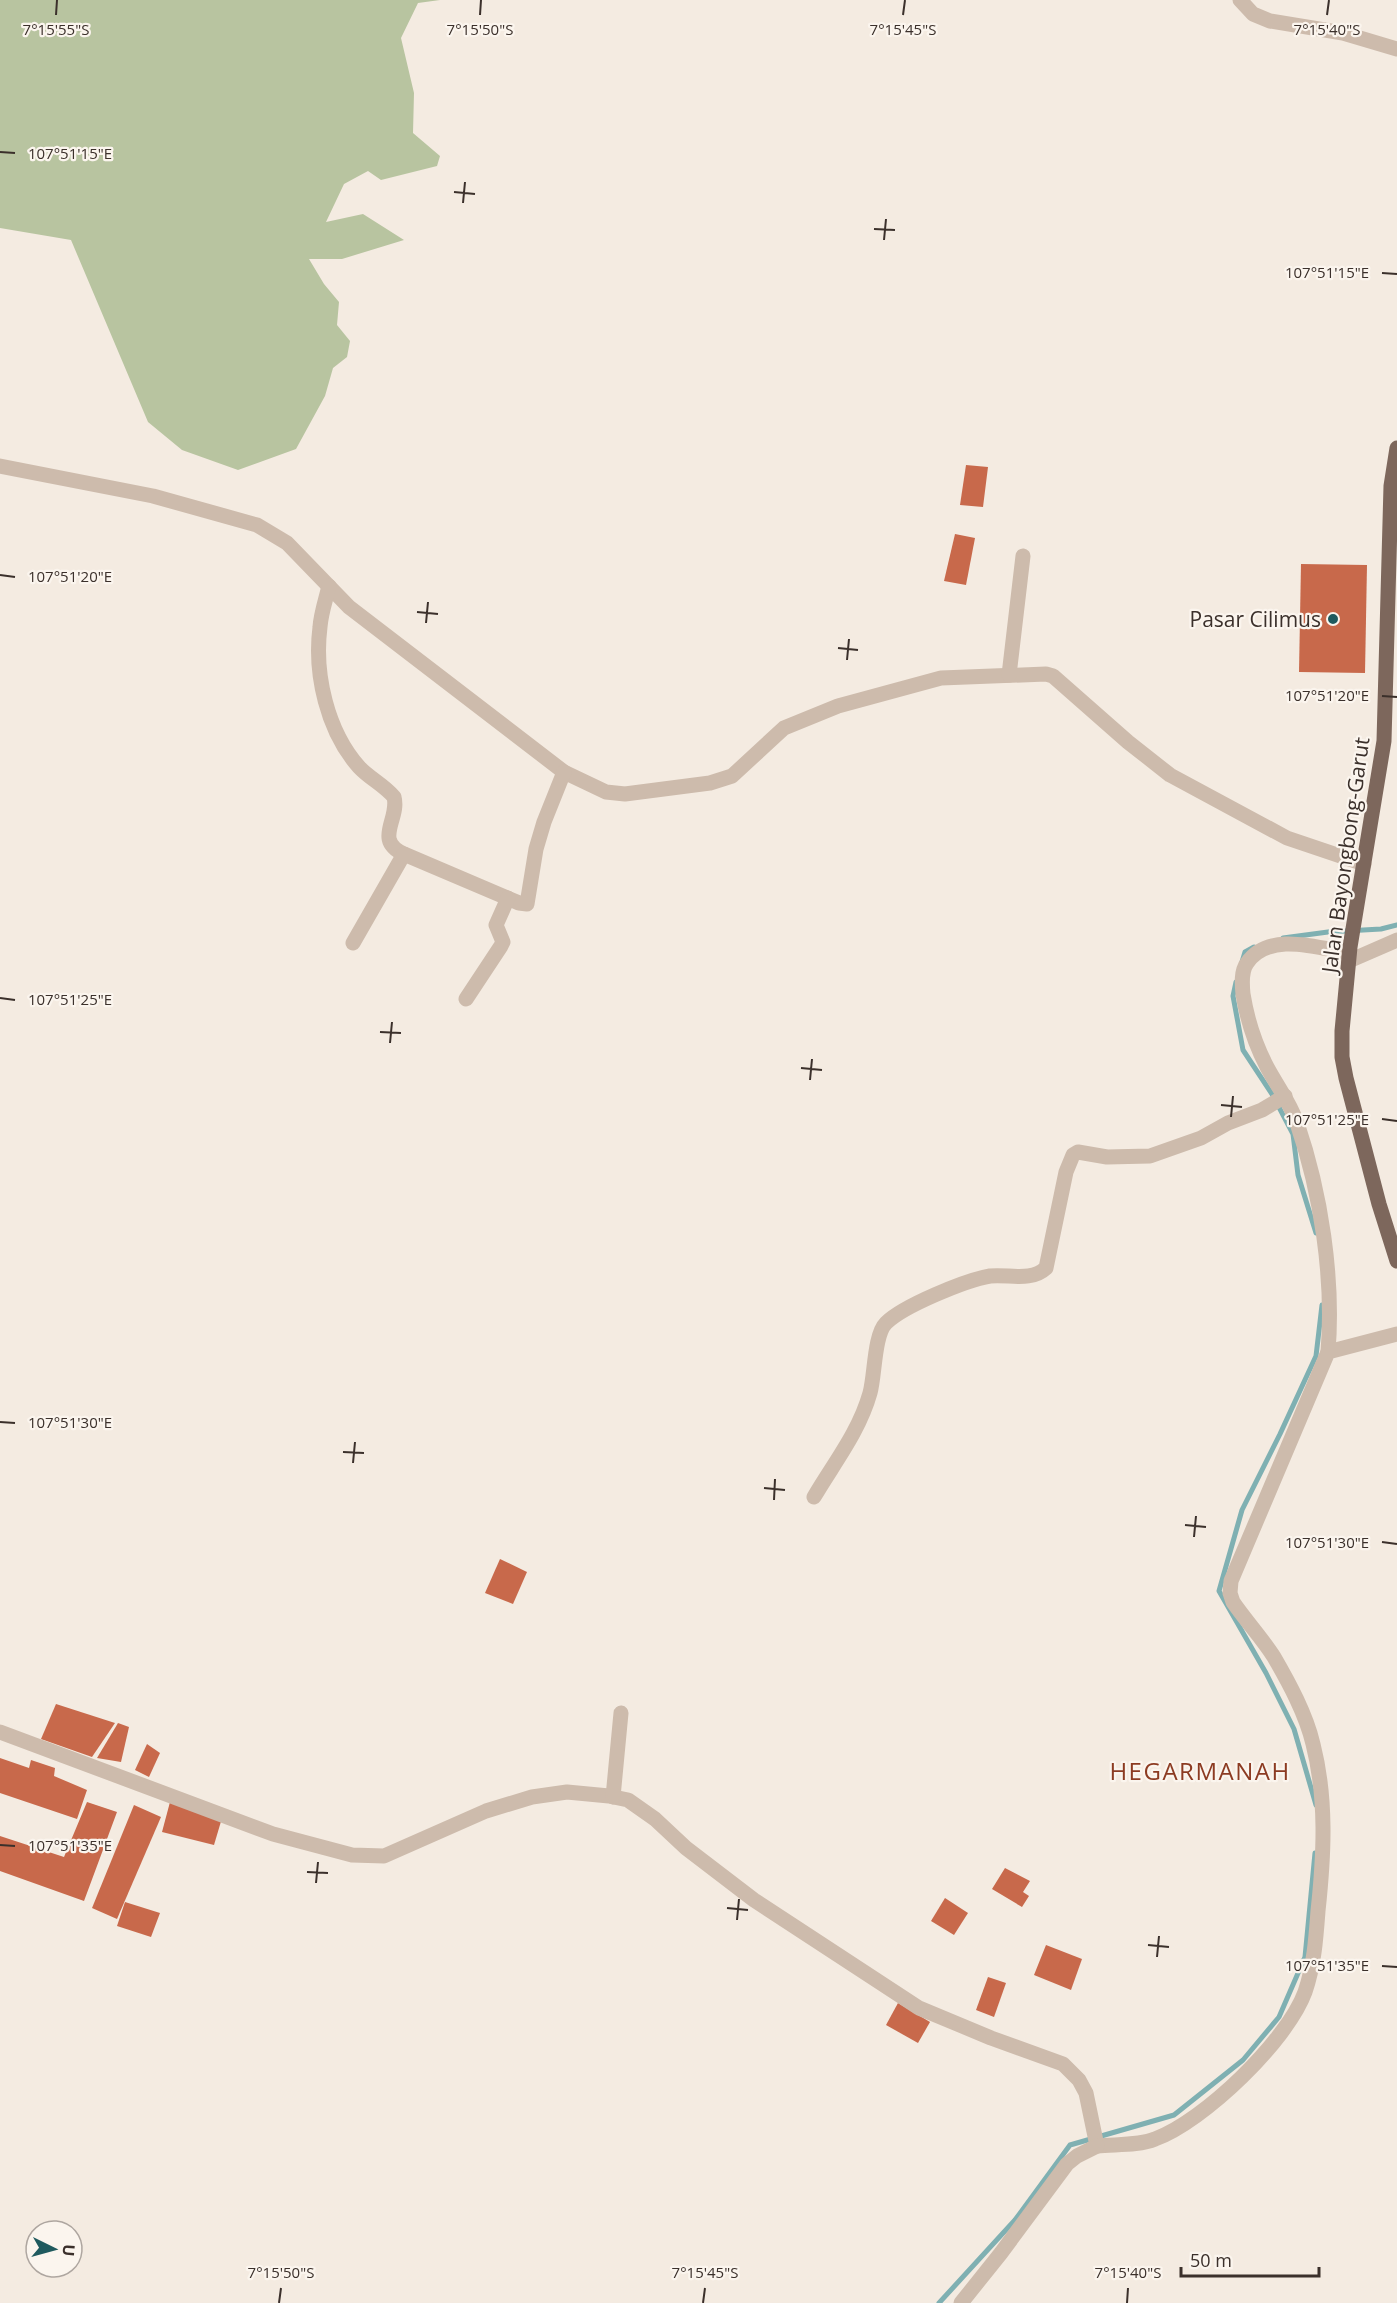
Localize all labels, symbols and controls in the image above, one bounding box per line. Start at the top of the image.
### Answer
text: 7°15'55"S [23,19,89,39]
text: 7°15'50"S [447,19,513,39]
text: 7°15'45"S [870,19,936,39]
text: 7°15'40"S [1294,19,1360,39]
text: 107°51'15"E [28,143,112,163]
text: 107°51'15"E [1285,262,1369,282]
text: 107°51'20"E [28,566,112,586]
place label: Pasar Cilimus [1190,605,1321,633]
marker: Pasar Cilimus [1326,612,1340,626]
text: 107°51'20"E [1285,685,1369,705]
street label: Jalan Bayongbong-Garut [1314,735,1375,977]
text: 107°51'25"E [28,989,112,1009]
text: 107°51'25"E [1285,1109,1369,1129]
text: 107°51'30"E [28,1412,112,1432]
text: 107°51'30"E [1285,1532,1369,1552]
district label: HEGARMANAH [1109,1754,1291,1787]
text: 107°51'35"E [28,1835,112,1855]
text: 107°51'35"E [1285,1955,1369,1975]
north arrow [24,2219,84,2279]
scale bar [1181,2240,1319,2278]
text: U [57,2243,80,2257]
text: 50 m [1190,2248,1232,2272]
text: 7°15'50"S [248,2262,314,2282]
text: 7°15'45"S [672,2262,738,2282]
text: 7°15'40"S [1095,2262,1161,2282]

